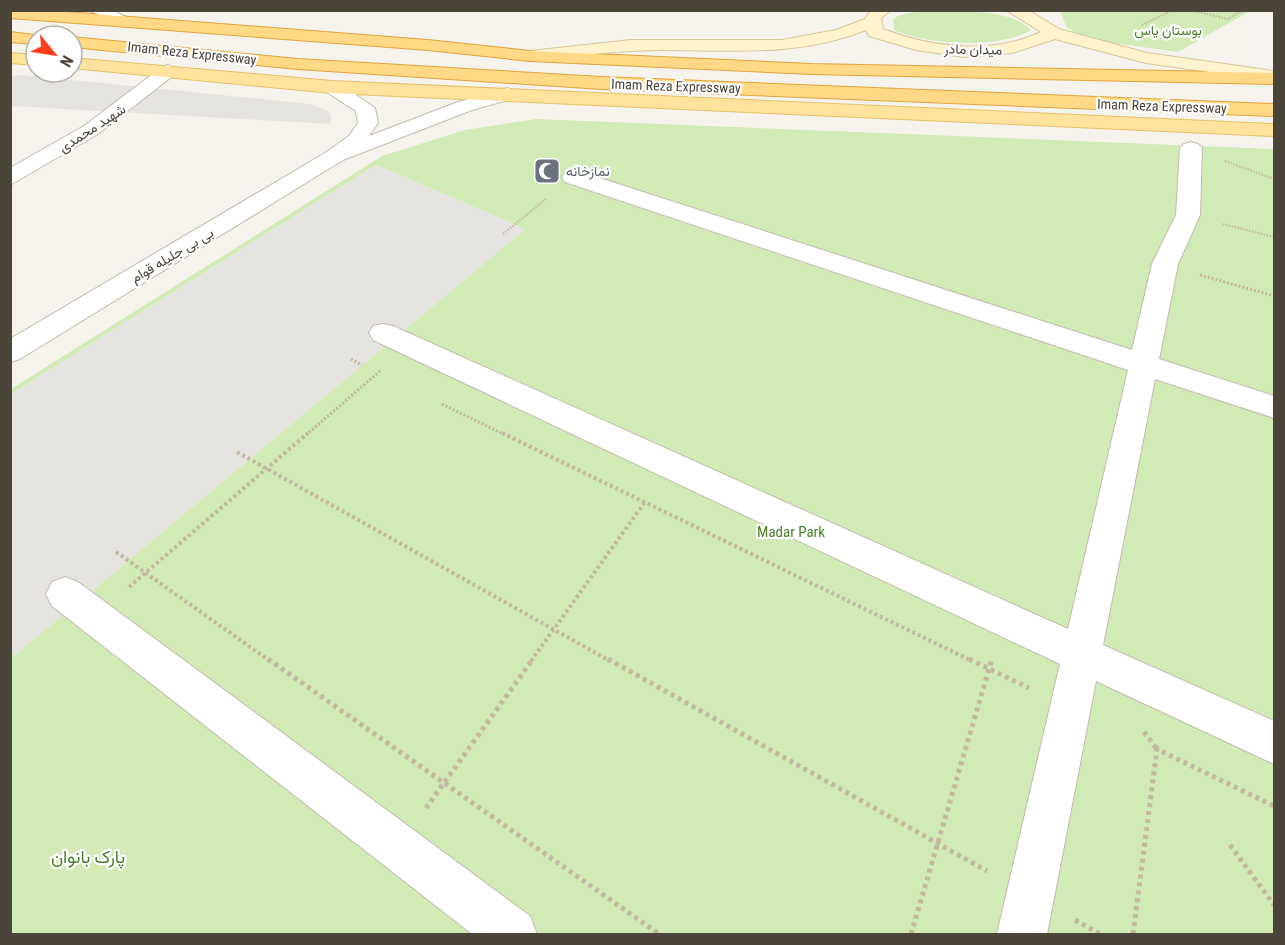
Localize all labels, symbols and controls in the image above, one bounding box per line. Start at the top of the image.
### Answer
park label: بوستان یاس [1134,22,1202,39]
north arrow [24,24,84,84]
street label: Imam Reza Expressway [127,38,257,68]
street label: میدان مادر [943,40,1002,59]
text: N [56,52,77,70]
street label: Imam Reza Expressway [611,76,741,96]
street label: Imam Reza Expressway [1097,96,1227,116]
street label: شهید محمدی [56,101,129,156]
mosque icon: نمازخانه [532,156,562,186]
place label: نمازخانه [566,163,610,180]
street label: بی بی جلیله قوام [128,224,217,287]
park label: Madar Park [757,523,825,541]
park label: پارک بانوان [51,846,125,869]

